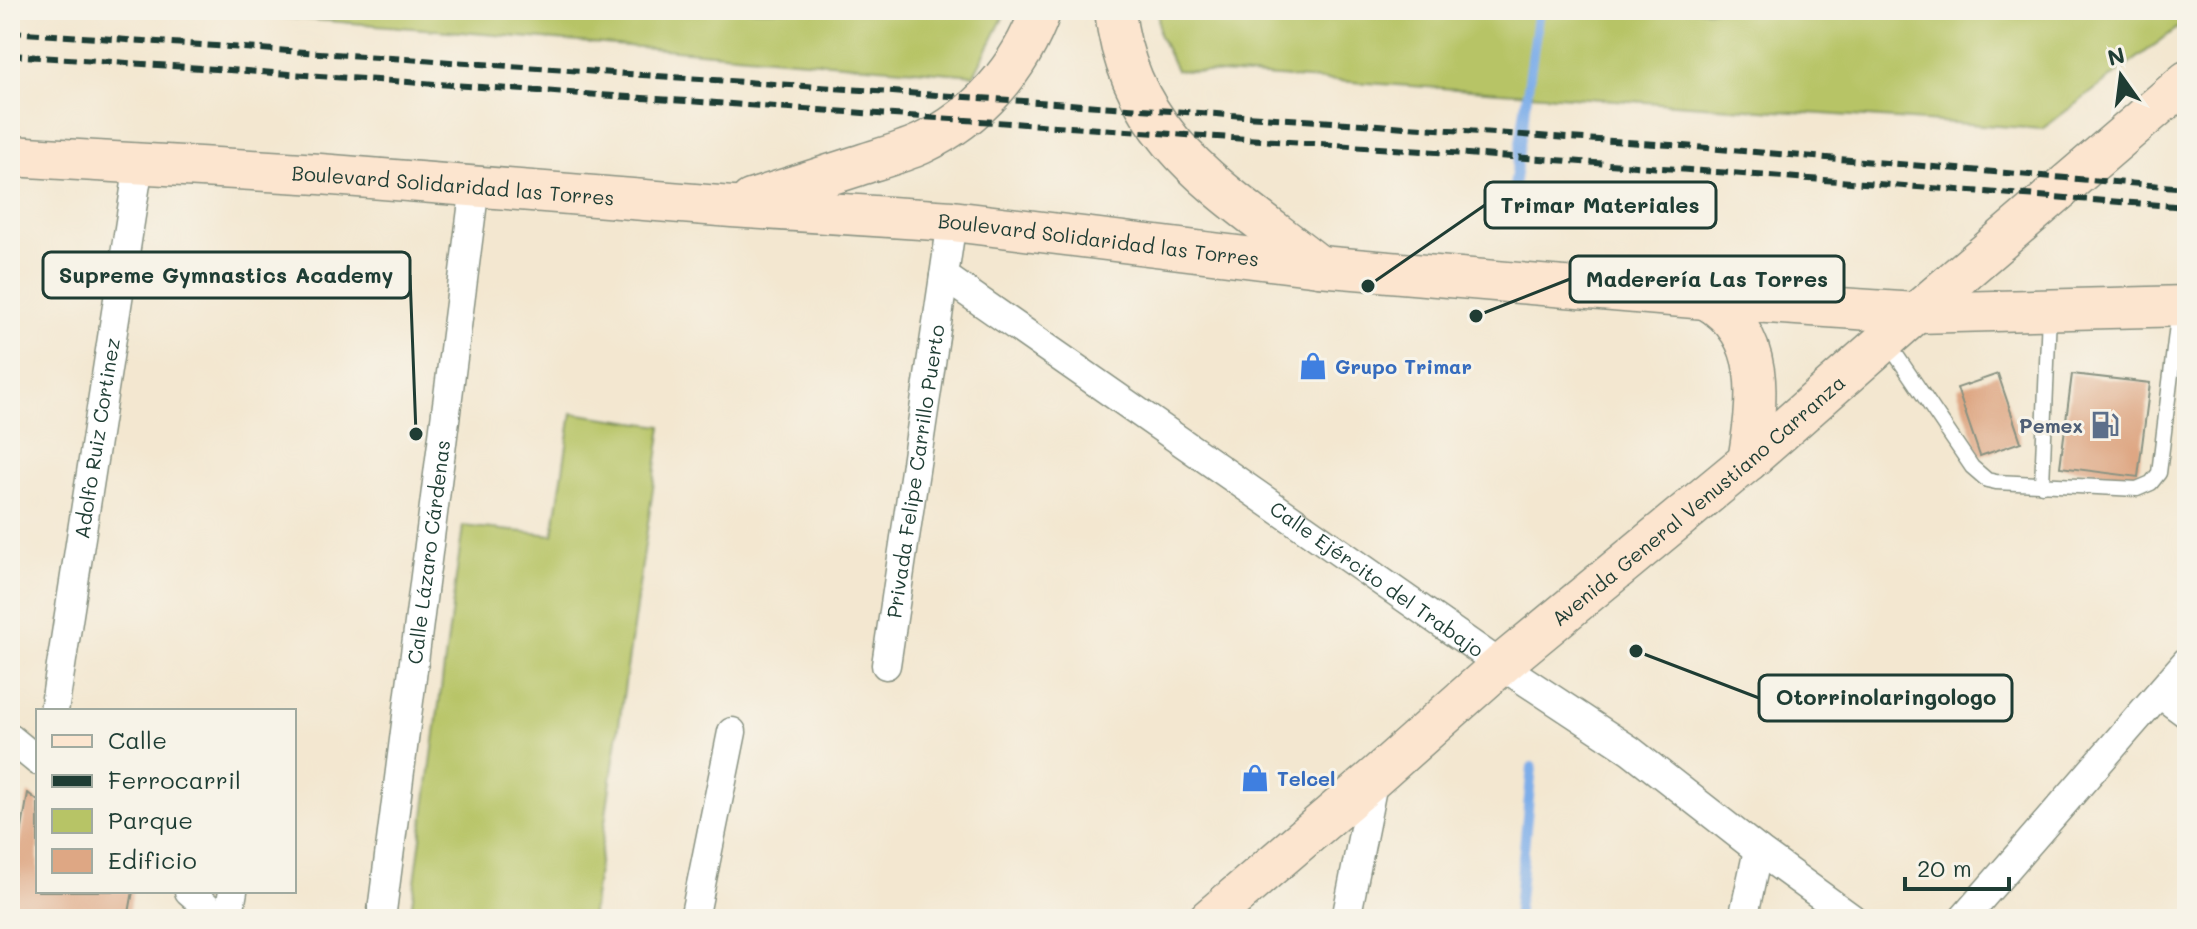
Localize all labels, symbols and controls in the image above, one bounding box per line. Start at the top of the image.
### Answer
north arrow [2081,36,2161,116]
text: N [2104,40,2128,72]
street label: Boulevard Solidaridad las Torres [291,159,615,211]
callout: Trimar Materiales [1485,182,1716,228]
text: Trimar Materiales [1501,190,1700,219]
street label: Boulevard Solidaridad las Torres [937,207,1261,272]
callout: Supreme Gymnastics Academy [43,252,410,298]
callout: Maderería Las Torres [1570,256,1844,302]
text: Supreme Gymnastics Academy [59,260,393,289]
text: Maderería Las Torres [1586,264,1828,293]
street label: Privada Felipe Carrillo Puerto [880,322,950,620]
street label: Adolfo Ruiz Cortinez [68,336,125,540]
shop icon: Grupo Trimar [1298,351,1328,381]
place label: Grupo Trimar [1335,353,1472,379]
street label: Avenida General Venustiano Carranza [1546,369,1850,631]
fuel station icon: Pemex [2090,410,2120,440]
place label: Pemex [2019,412,2083,438]
street label: Calle Lázaro Cárdenas [401,438,455,666]
street label: Calle Ejército del Trabajo [1265,495,1489,662]
callout: Otorrinolaringologo [1759,675,2012,721]
text: Otorrinolaringologo [1776,682,1996,711]
legend [36,709,296,893]
text: Calle [108,724,167,755]
shop icon: Telcel [1240,763,1270,793]
text: Ferrocarril [108,764,241,795]
place label: Telcel [1277,765,1335,791]
text: Parque [108,804,193,835]
scale bar [1905,841,2009,891]
text: Edificio [108,844,197,875]
text: 20 m [1917,852,1972,883]

